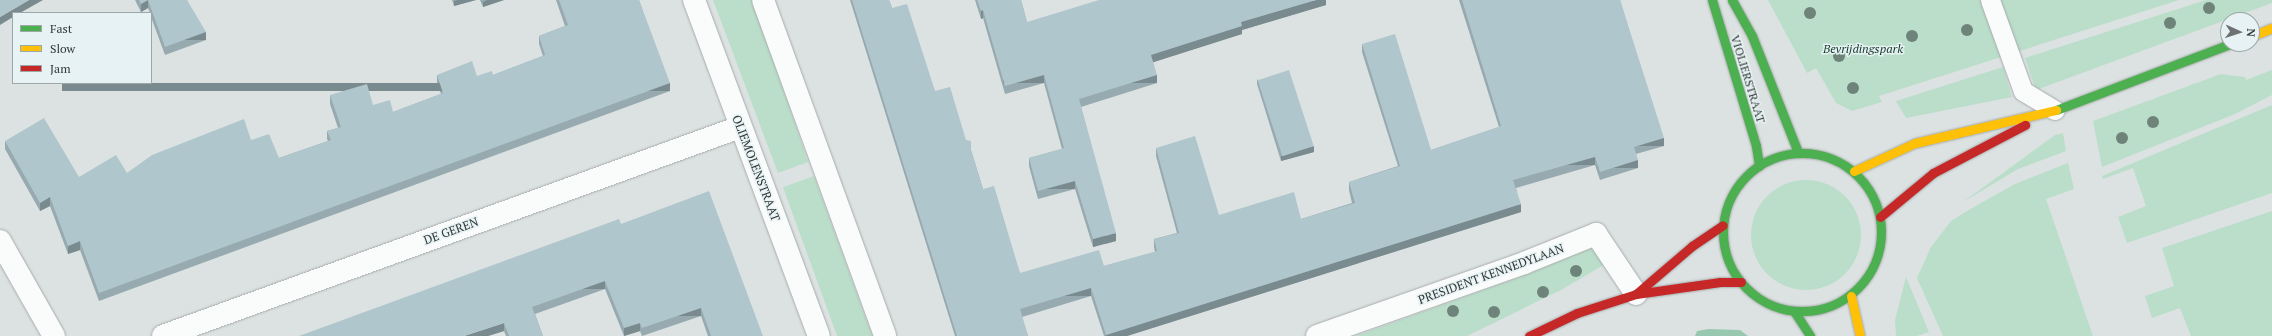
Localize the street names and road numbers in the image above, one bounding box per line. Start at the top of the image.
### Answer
street label: VIOLIERSTRAAT [1728,33,1768,125]
street label: OLIEMOLENSTRAAT [729,113,783,223]
street label: DE GEREN [422,214,480,248]
street label: PRESIDENT KENNEDYLAAN [1416,241,1566,307]

